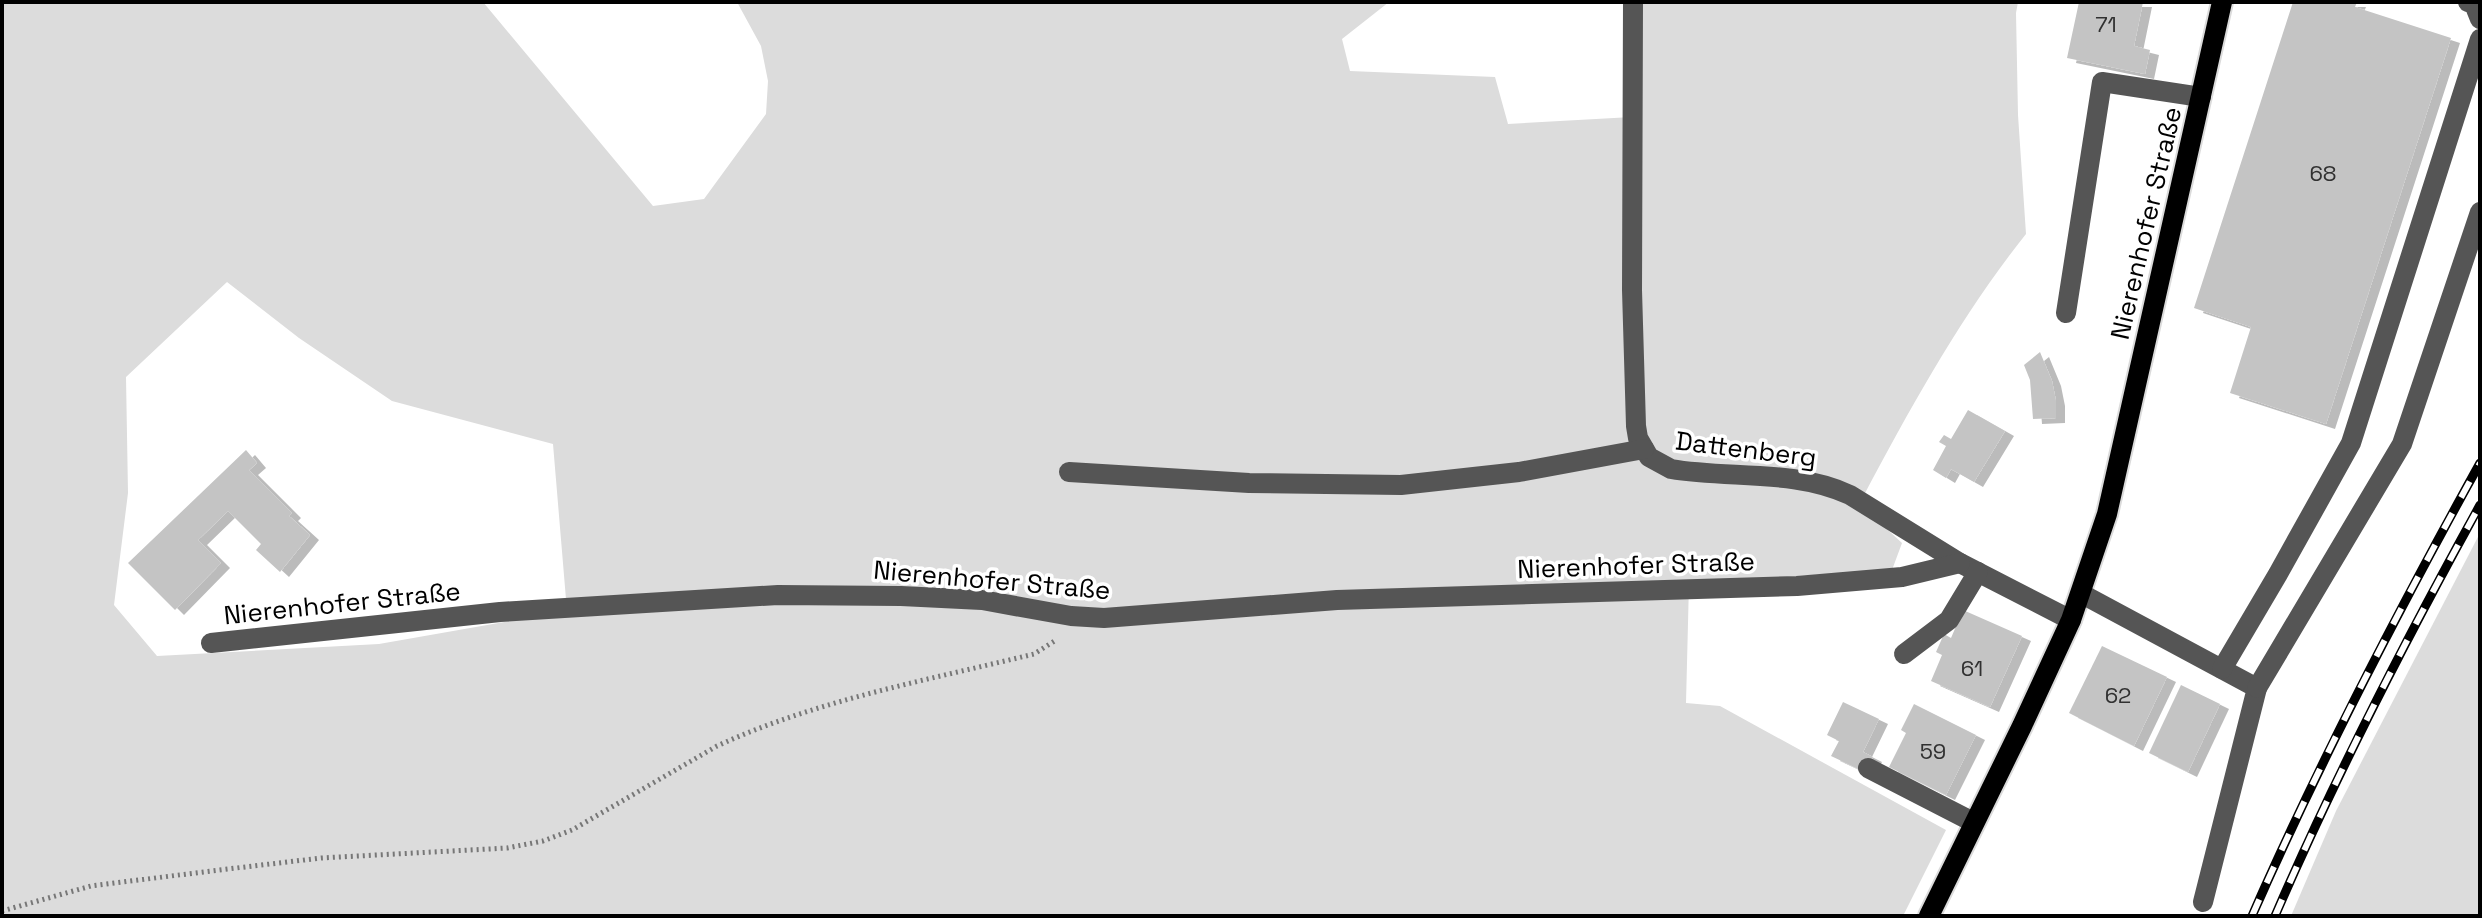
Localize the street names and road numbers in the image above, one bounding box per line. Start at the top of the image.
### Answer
street label: Nierenhofer Straße [2103,103,2189,343]
street label: Dattenberg [1673,423,1819,475]
street label: Nierenhofer Straße [1517,544,1755,586]
street label: Nierenhofer Straße [872,553,1112,607]
street label: Nierenhofer Straße [222,574,462,632]

